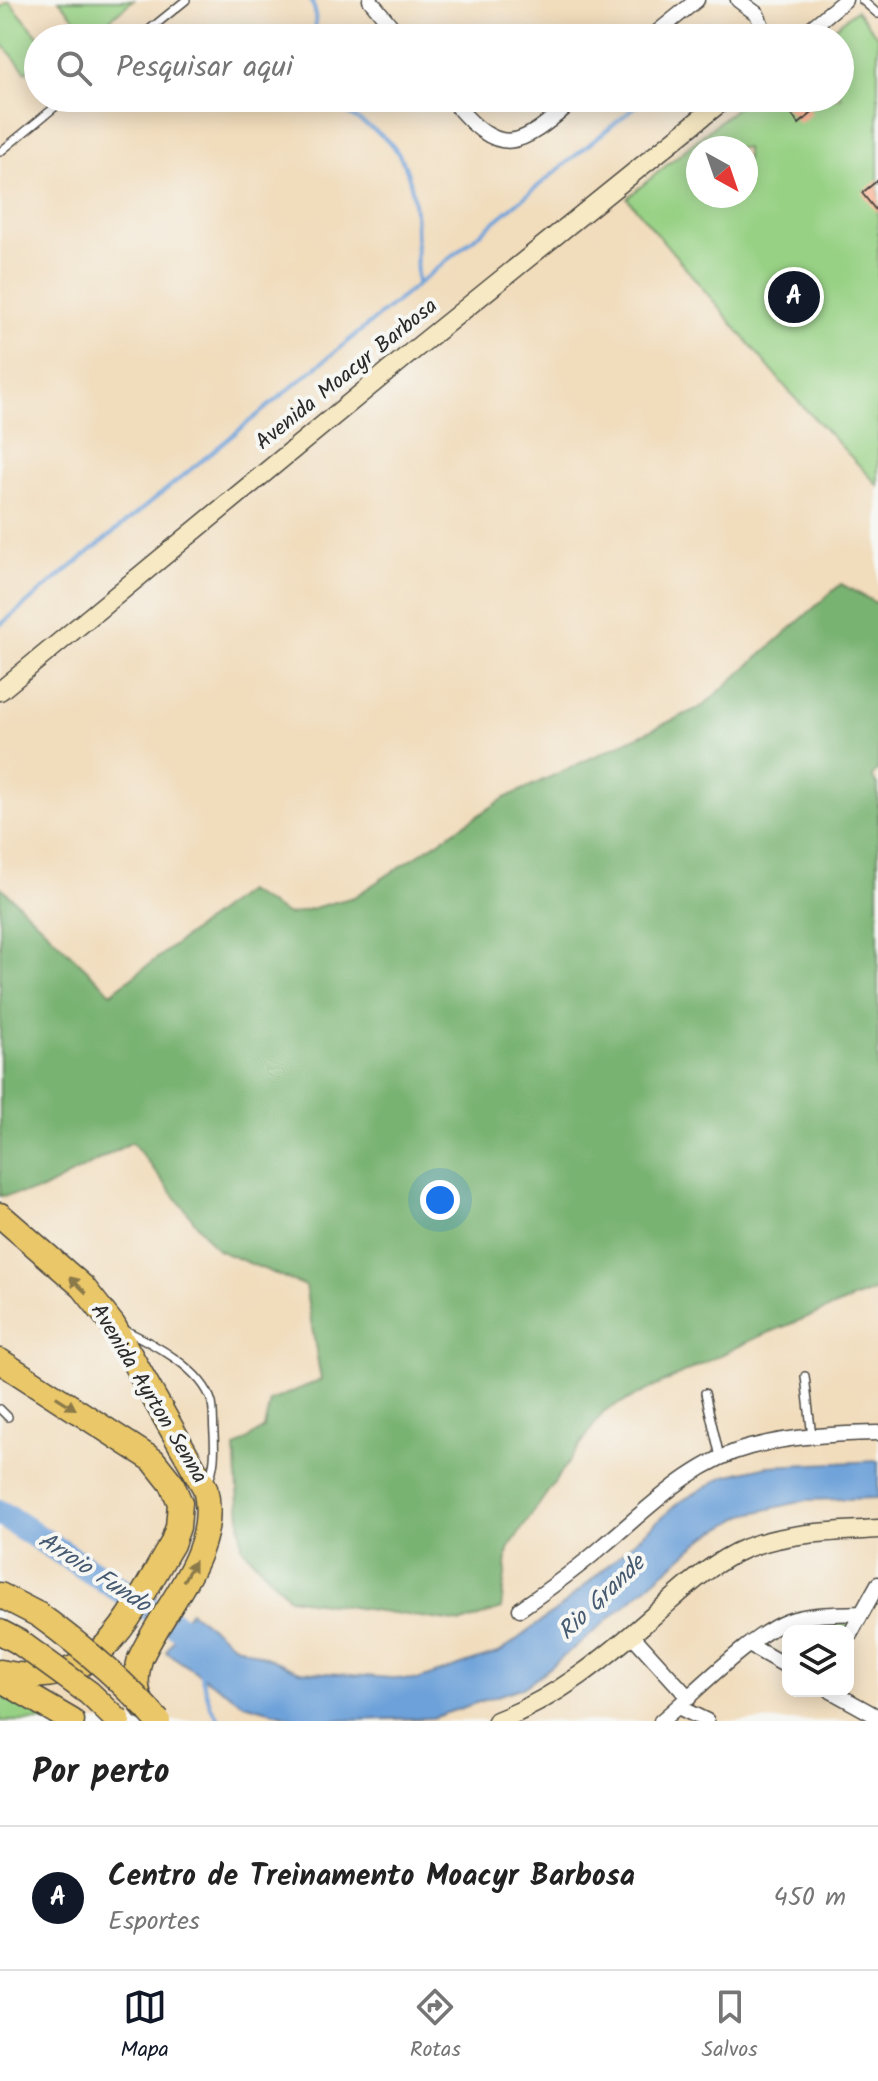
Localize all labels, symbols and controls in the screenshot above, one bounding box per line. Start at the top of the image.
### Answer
search box [24,24,854,112]
text: Pesquisar aqui [116,44,293,92]
icon: search [52,46,96,90]
north arrow [686,136,758,208]
pin: A [768,267,820,327]
street label: Avenida Moacyr Barbosa [248,290,446,460]
your location [420,1180,460,1220]
one-way arrow [69,1276,88,1294]
street label: Avenida Ayrton Senna [80,1297,216,1491]
one-way arrow [55,1395,77,1409]
water label: Arroio Fundo [30,1522,160,1625]
water label: Rio Grande [549,1544,657,1650]
one-way arrow [182,1560,196,1582]
map controls [782,1625,854,1697]
button: layers [782,1625,854,1697]
text: Por perto [32,1746,170,1800]
text: Centro de Treinamento Moacyr Barbosa [108,1853,635,1901]
text: A [50,1877,66,1919]
text: 450 m [774,1877,846,1919]
text: Esportes [108,1901,200,1943]
tab: Mapa [120,1985,169,2068]
tab: Rotas [410,1985,461,2068]
tab: Salvos [702,1985,758,2068]

